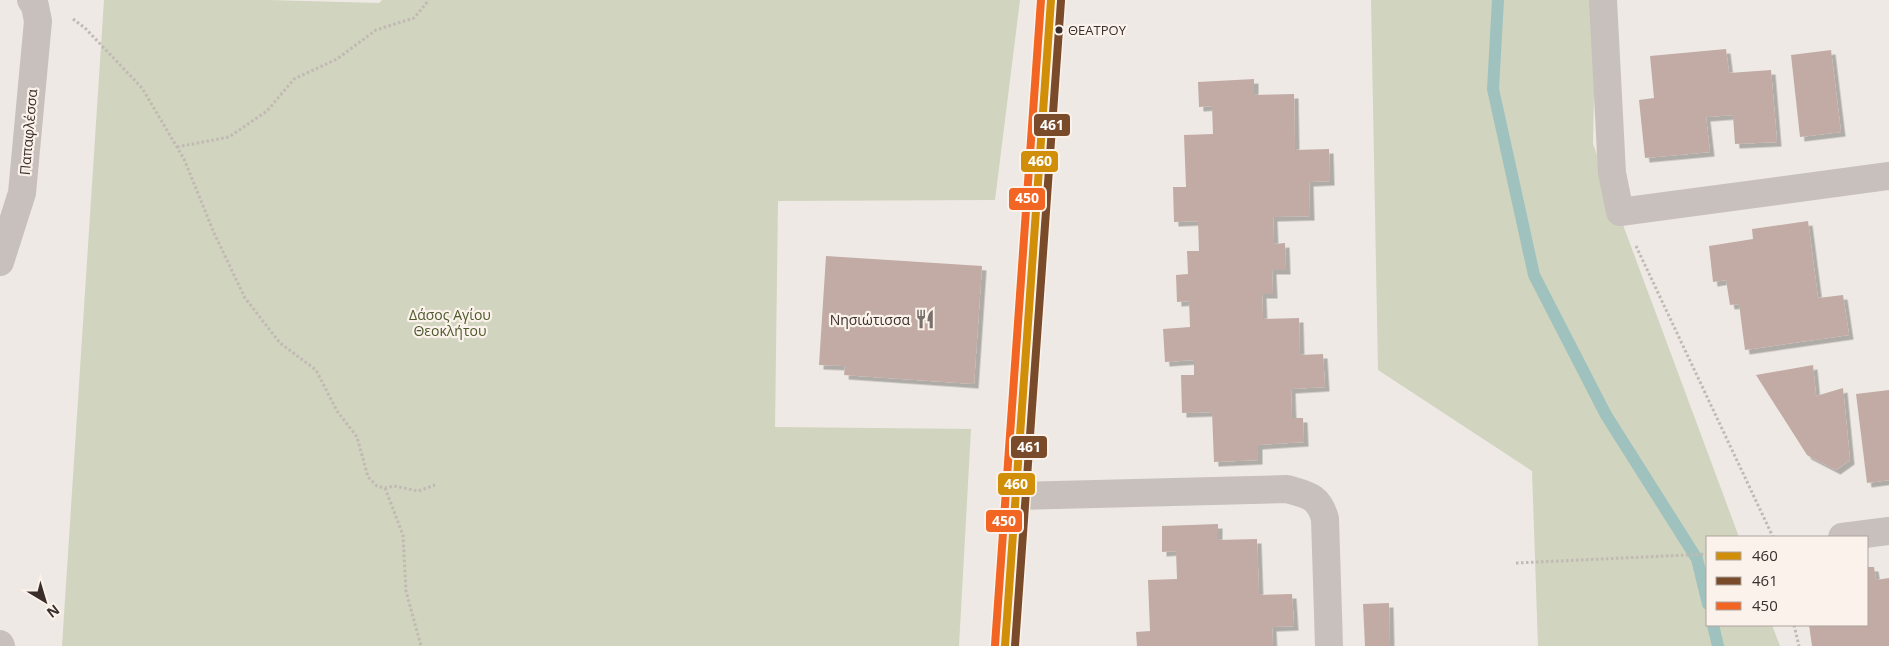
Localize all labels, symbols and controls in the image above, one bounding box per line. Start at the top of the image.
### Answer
place label: ΘΕΑΤΡΟΥ [1068,21,1127,39]
marker: ΘΕΑΤΡΟΥ [1054,25,1064,35]
street label: Παπαφλέσσα [15,88,41,176]
line badge: 461 [1033,113,1071,137]
text: 461 [1040,115,1064,134]
line badge: 460 [1020,150,1059,173]
text: 460 [1028,151,1052,170]
line badge: 450 [1008,187,1046,211]
text: 450 [1015,188,1039,207]
park label: Δάσος Αγίου Θεοκλήτου [409,305,491,340]
restaurant icon: Νησιώτισσα [914,308,936,330]
place label: Νησιώτισσα [830,310,910,329]
line badge: 461 [1010,435,1048,459]
text: 461 [1017,437,1041,456]
line badge: 460 [997,472,1036,496]
text: 460 [1004,474,1028,493]
line badge: 450 [985,509,1023,533]
text: 450 [992,511,1016,530]
legend [1706,536,1869,626]
text: 460 [1752,545,1778,565]
text: 461 [1752,570,1778,590]
north arrow [20,576,70,626]
text: 450 [1752,595,1778,615]
text: N [43,601,64,623]

